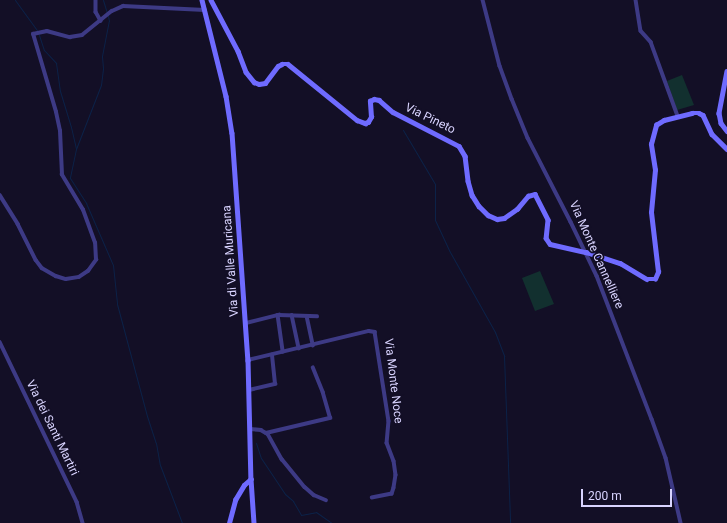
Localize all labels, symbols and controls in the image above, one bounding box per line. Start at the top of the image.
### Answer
street label: Via Pineto [402,101,458,137]
street label: Via Monte Cannelliere [566,199,626,311]
street label: Via di Valle Muricana [220,205,242,317]
street label: Via Monte Noce [381,338,405,424]
street label: Via dei Santi Martiri [23,378,81,478]
scale bar [583,481,674,507]
text: 200 m [588,489,622,503]

